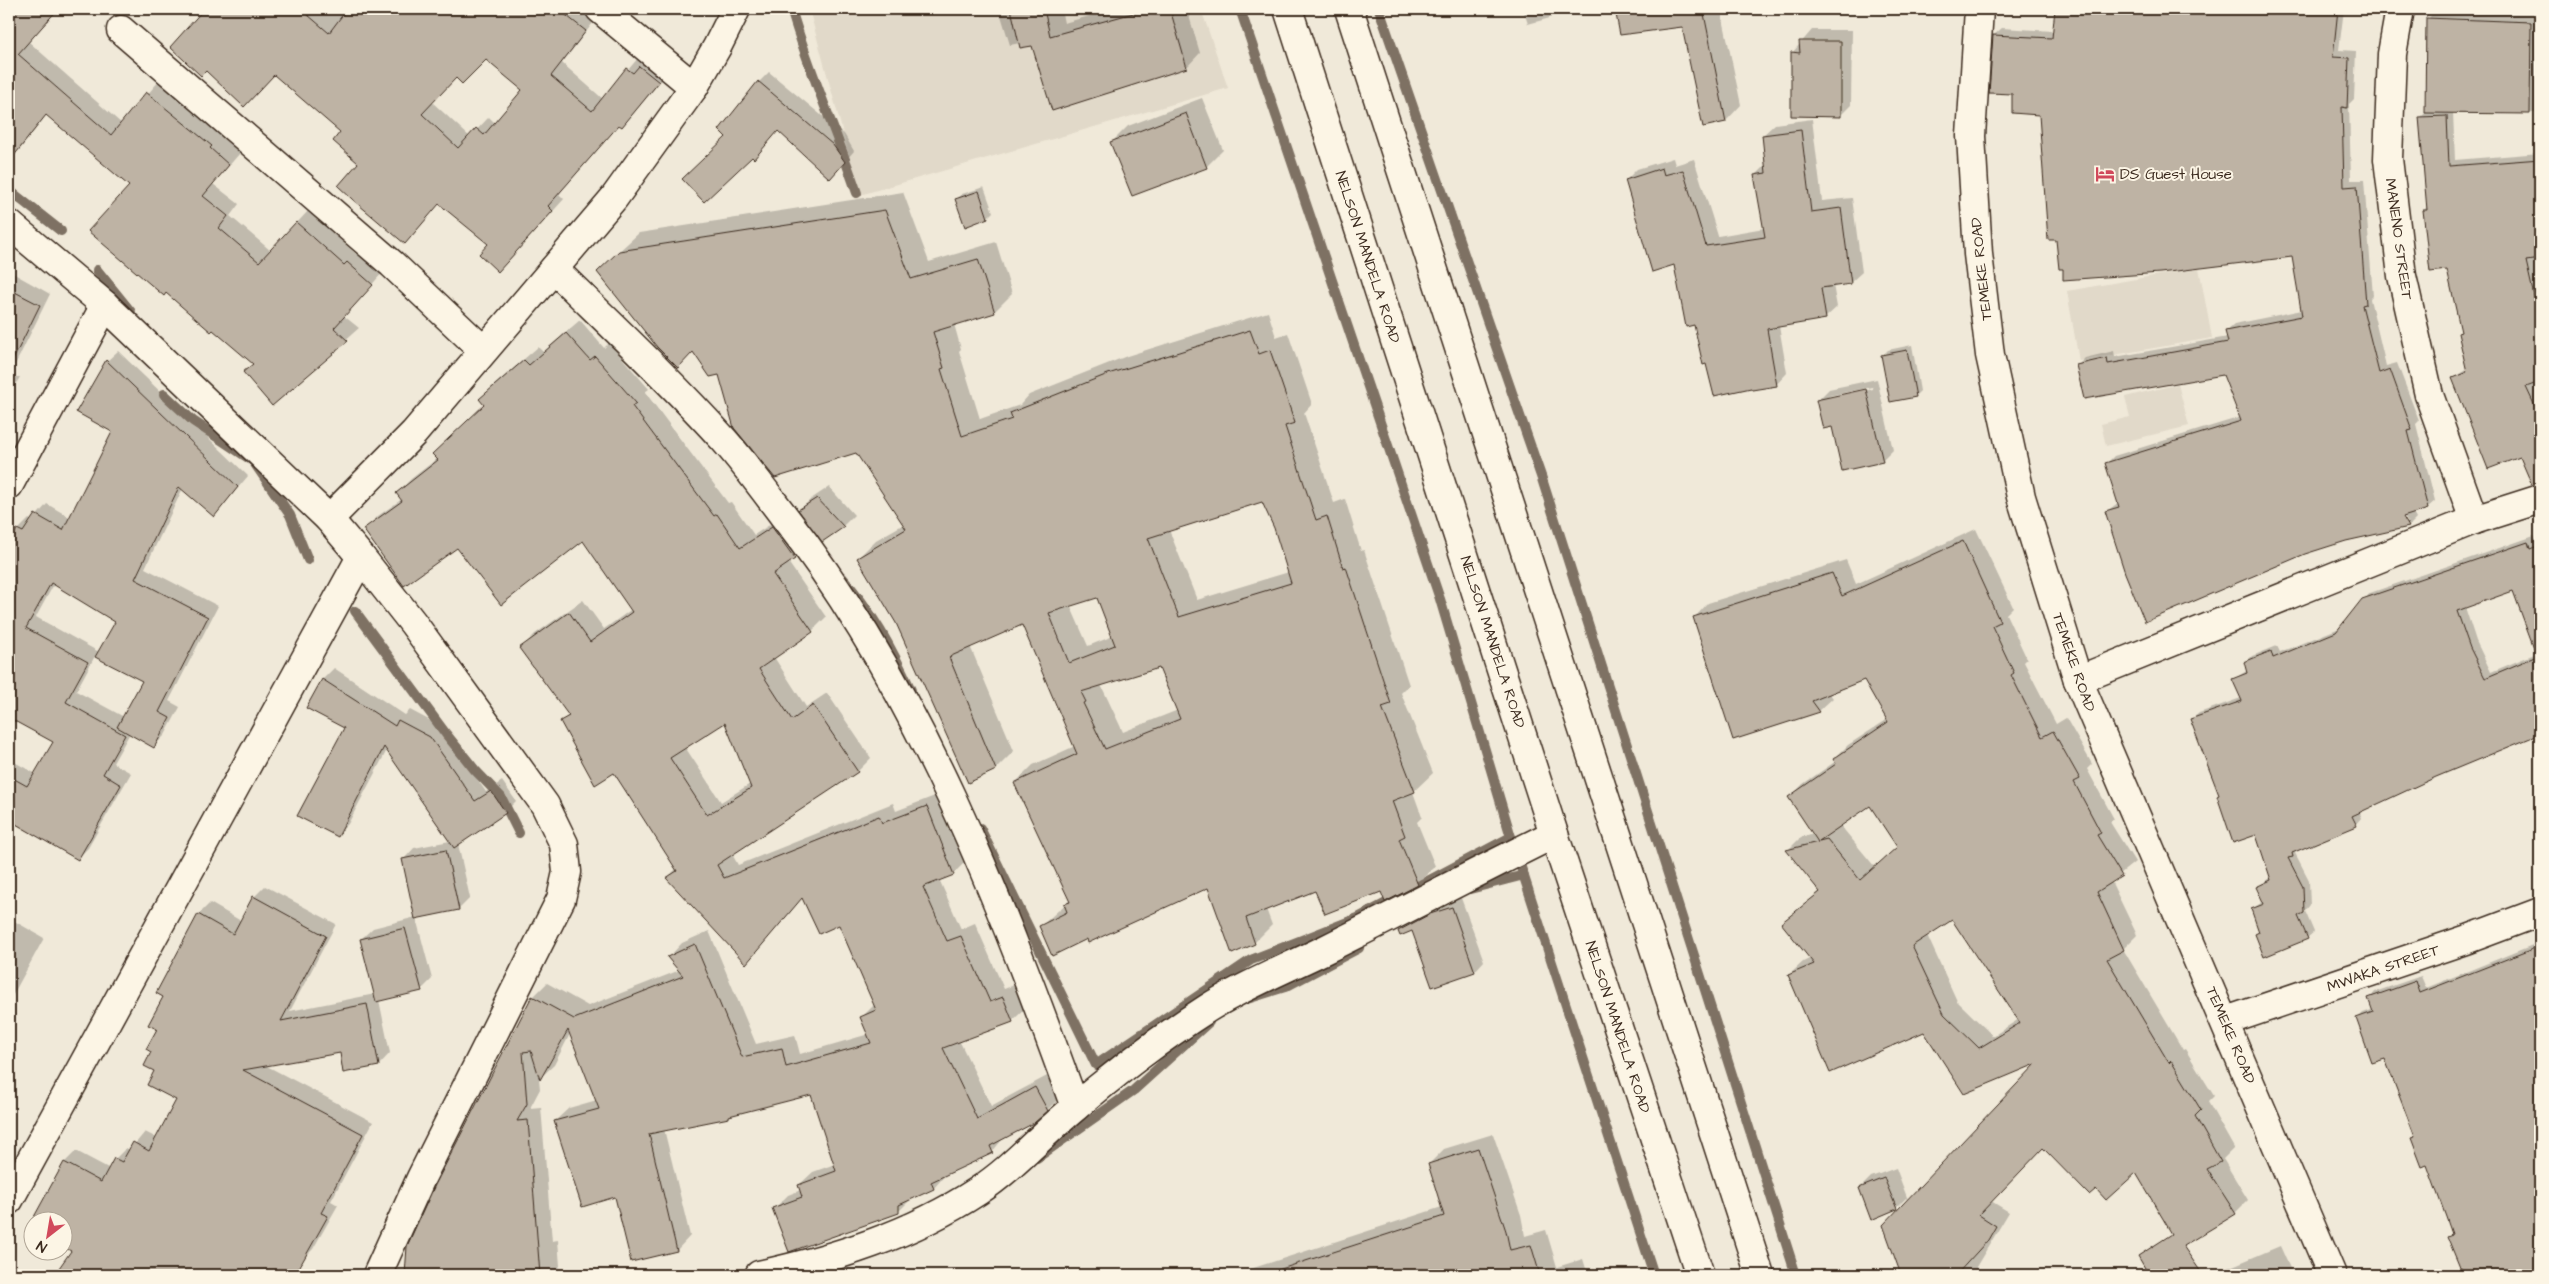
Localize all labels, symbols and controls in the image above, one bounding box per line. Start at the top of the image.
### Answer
hotel icon: DS Guest House [2094,163,2116,185]
place label: DS Guest House [2120,164,2232,185]
street label: NELSON MANDELA ROAD [1330,168,1405,346]
street label: MANENO STREET [2380,177,2418,302]
street label: TEMEKE ROAD [1966,216,1997,322]
street label: NELSON MANDELA ROAD [1455,553,1530,731]
street label: TEMEKE ROAD [2047,610,2100,715]
street label: NELSON MANDELA ROAD [1580,938,1655,1116]
street label: MWAKA STREET [2324,939,2443,998]
street label: TEMEKE ROAD [2201,983,2261,1087]
north arrow [22,1212,72,1262]
text: N [33,1235,51,1257]

